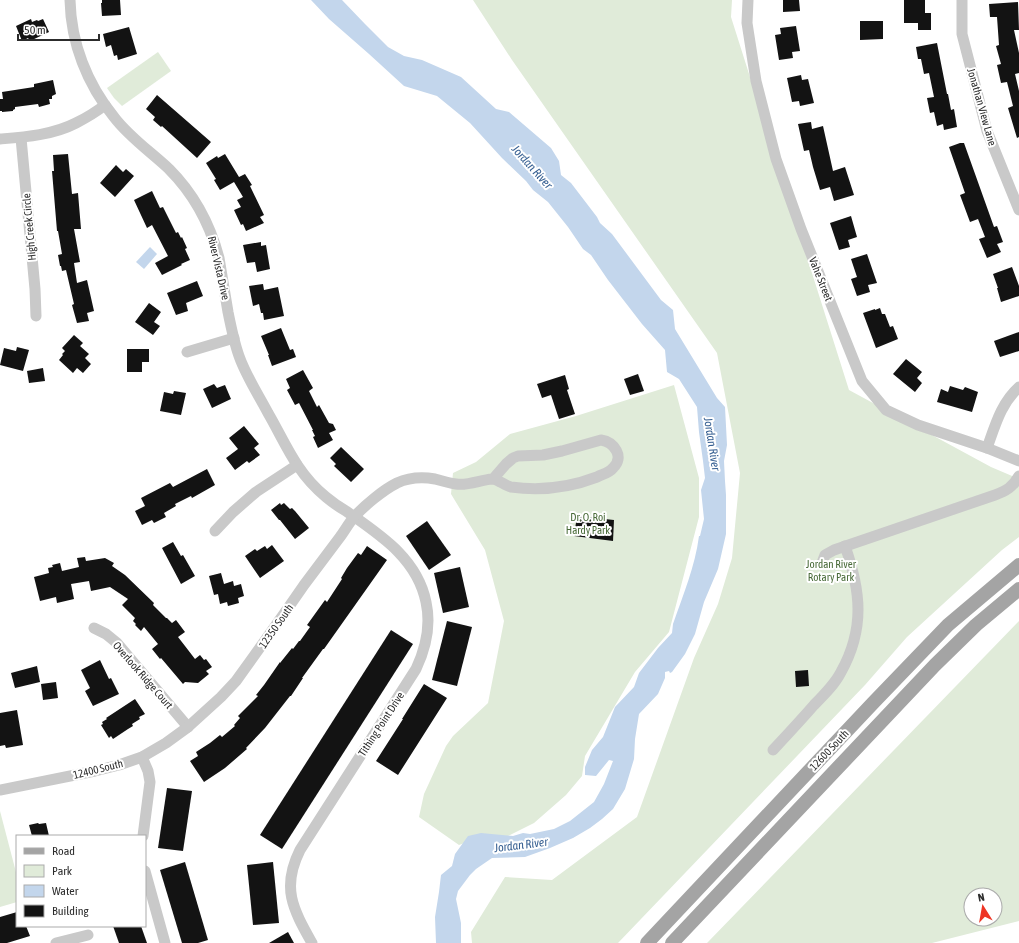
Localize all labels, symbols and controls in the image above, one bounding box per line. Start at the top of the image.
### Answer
scale bar [18,16,99,42]
text: 50 m [24,23,46,37]
street label: Jonathan View Lane [965,67,999,147]
water label: Jordan River [508,142,556,192]
street label: High Creek Circle [20,193,38,261]
street label: River Vista Drive [206,235,232,301]
street label: Vahe Street [807,255,835,303]
water label: Jordan River [701,415,723,472]
park label: Dr. O. Roi Hardy Park [566,511,610,536]
park label: Jordan River Rotary Park [806,558,857,583]
street label: 12350 South [256,602,296,650]
street label: Overlook Ridge Court [111,639,175,711]
street label: Tithing Point Drive [356,690,406,758]
street label: 12600 South [807,727,851,773]
street label: 12400 South [72,757,124,781]
legend [16,835,146,927]
water label: Jordan River [492,835,549,855]
text: Road [52,844,75,858]
text: Park [52,864,73,878]
text: Water [52,884,79,898]
north arrow [963,887,1003,927]
text: N [977,891,985,904]
text: Building [52,904,90,918]

